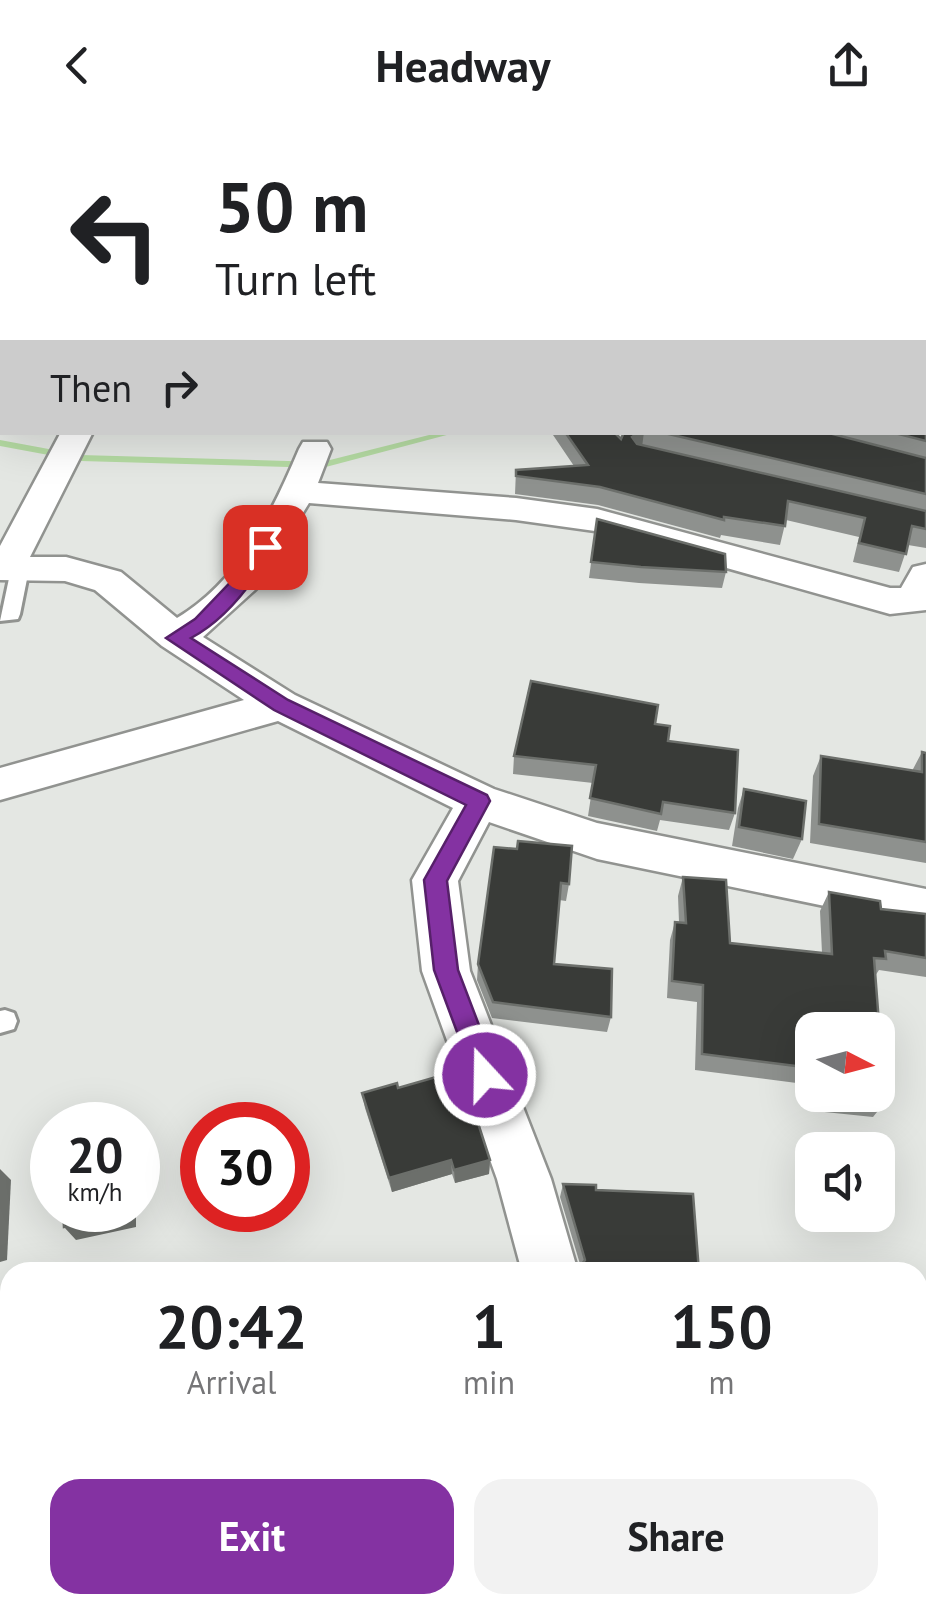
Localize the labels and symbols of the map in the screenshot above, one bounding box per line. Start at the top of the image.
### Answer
pin [223,505,308,590]
north arrow [795,1012,895,1112]
position arrow [433,1023,537,1127]
speed limit sign: 30 [180,1102,310,1232]

